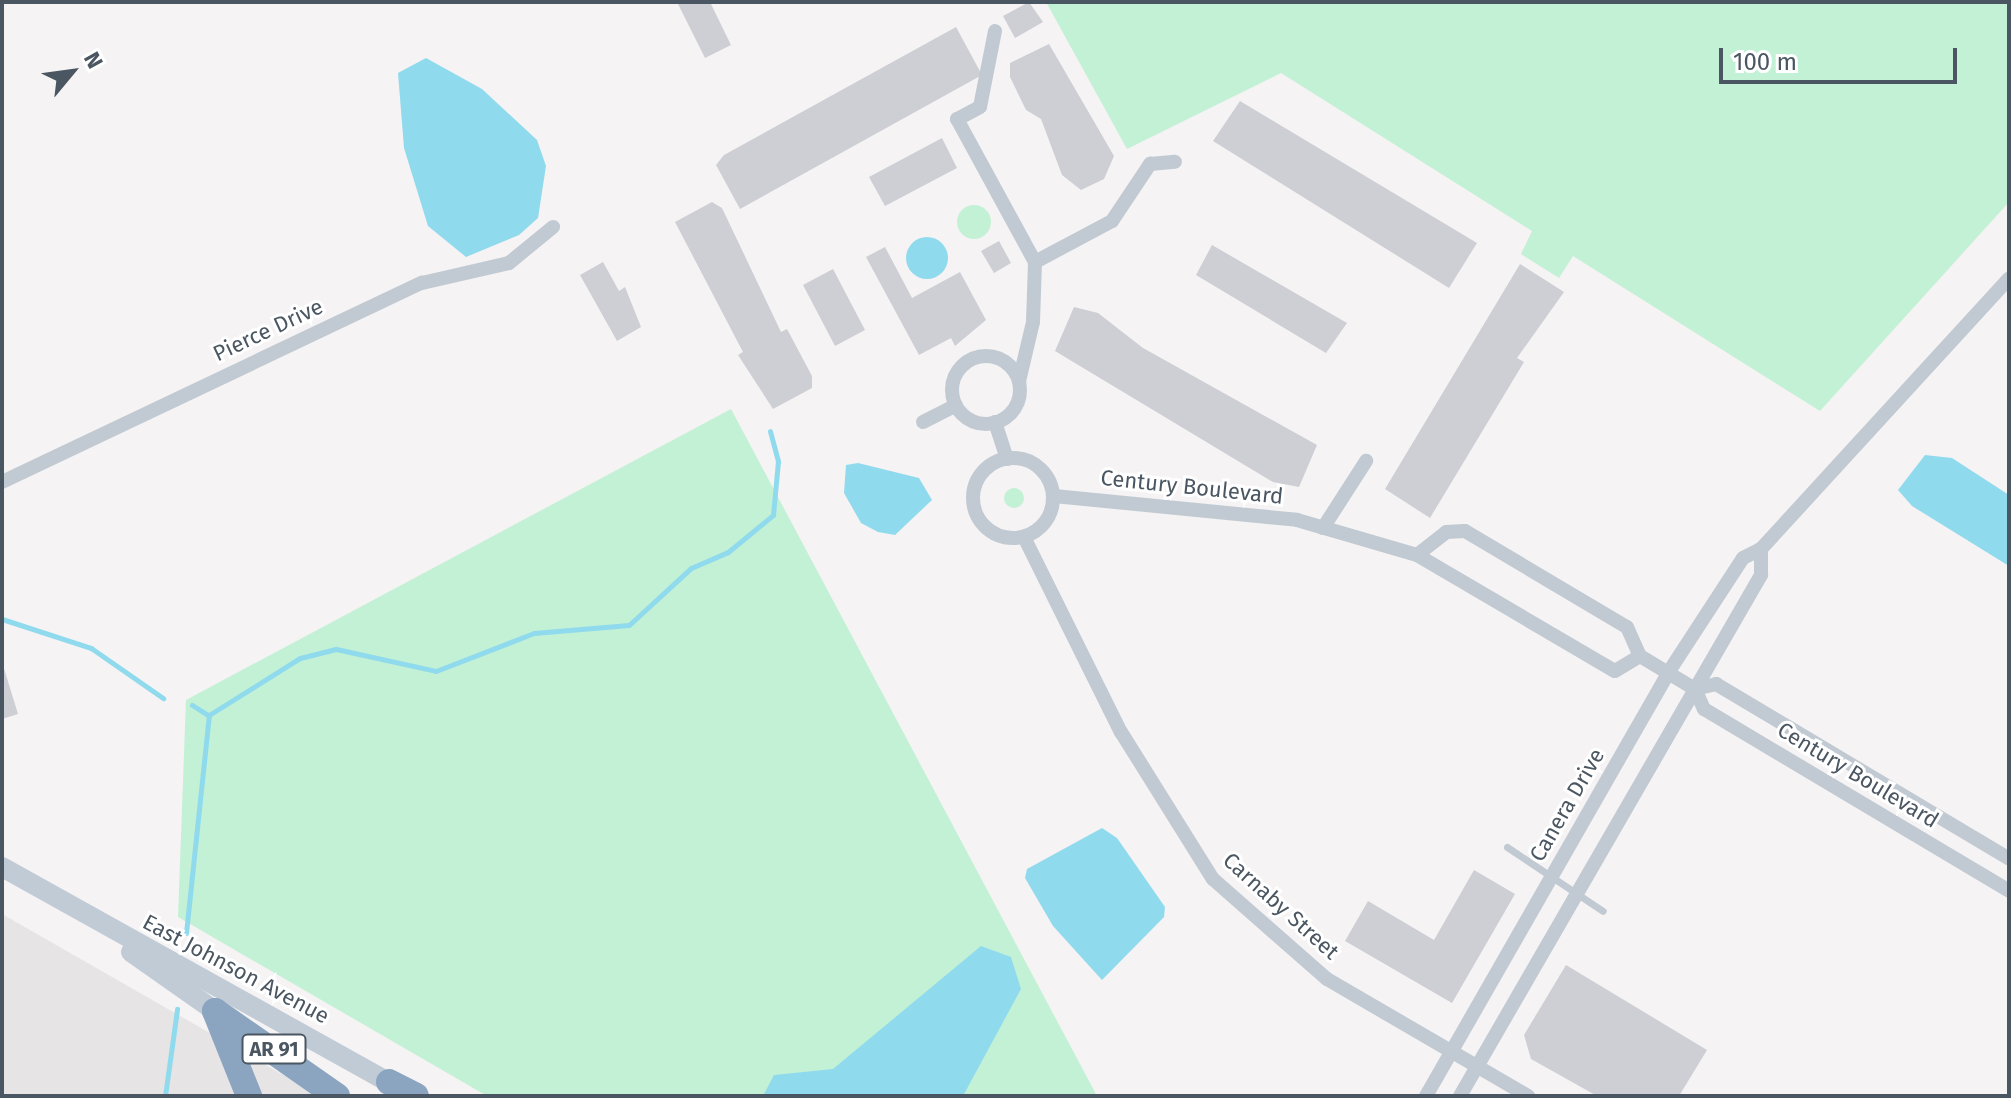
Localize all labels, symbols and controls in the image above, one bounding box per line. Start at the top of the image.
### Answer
north arrow [32,32,112,112]
scale bar [1723,32,1961,82]
text: N [78,47,109,73]
text: 100 m [1733,48,1797,76]
street label: Pierce Drive [209,293,327,367]
street label: Century Boulevard [1099,464,1285,510]
street label: Century Boulevard [1773,716,1943,834]
street label: Canera Drive [1524,744,1610,866]
street label: Carnaby Street [1218,847,1344,965]
street label: East Johnson Avenue [138,909,334,1029]
road number: AR 91 [240,1033,308,1065]

